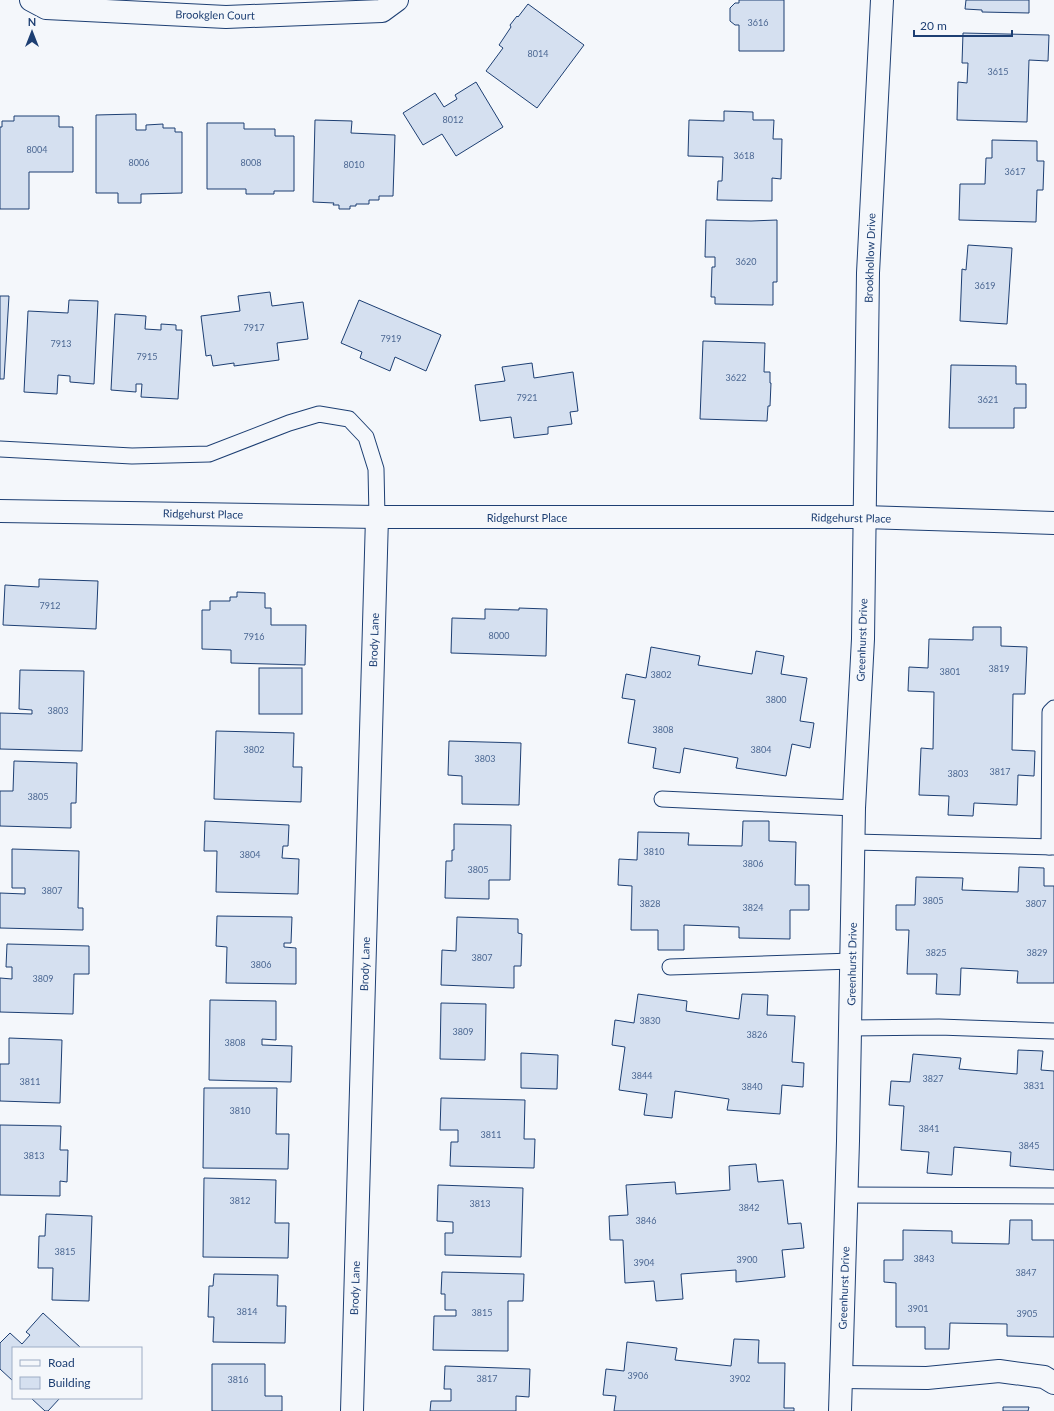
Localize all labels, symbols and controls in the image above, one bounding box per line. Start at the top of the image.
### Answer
street label: Brookglen Court [175,7,255,22]
north arrow [12,12,52,52]
scale bar [914,12,1012,38]
text: N [28,15,36,28]
house number: 3616 [748,17,768,28]
text: 20 m [920,18,947,33]
house number: 8014 [528,48,548,59]
house number: 3615 [988,66,1008,77]
house number: 8012 [443,114,463,125]
house number: 8004 [27,144,47,155]
house number: 3618 [734,150,754,161]
house number: 8006 [129,157,149,168]
house number: 8008 [241,157,261,168]
house number: 8010 [344,159,364,170]
house number: 3617 [1005,166,1025,177]
street label: Brookhollow Drive [861,213,878,303]
house number: 3620 [736,256,756,267]
house number: 3619 [975,280,995,291]
house number: 7917 [244,322,264,333]
house number: 7919 [381,333,401,344]
house number: 7913 [51,338,71,349]
house number: 7915 [137,351,157,362]
house number: 3622 [726,372,746,383]
house number: 7921 [517,392,537,403]
house number: 3621 [978,394,998,405]
street label: Ridgehurst Place [163,506,244,521]
street label: Ridgehurst Place [811,510,892,525]
street label: Ridgehurst Place [487,511,567,524]
street label: Greenhurst Drive [854,598,869,682]
house number: 7912 [40,600,60,611]
street label: Brody Lane [366,612,381,667]
house number: 8000 [489,630,509,641]
house number: 7916 [244,631,264,642]
house number: 3819 [989,663,1009,674]
house number: 3801 [940,666,960,677]
house number: 3802 [651,669,671,680]
house number: 3800 [766,694,786,705]
house number: 3803 [48,705,68,716]
house number: 3808 [653,724,673,735]
house number: 3802 [244,744,264,755]
house number: 3804 [751,744,771,755]
house number: 3803 [475,753,495,764]
house number: 3817 [990,766,1010,777]
house number: 3803 [948,768,968,779]
house number: 3805 [28,791,48,802]
house number: 3810 [644,846,664,857]
house number: 3804 [240,849,260,860]
house number: 3806 [743,858,763,869]
house number: 3805 [468,864,488,875]
house number: 3807 [42,885,62,896]
house number: 3805 [923,895,943,906]
house number: 3828 [640,898,660,909]
house number: 3807 [1026,898,1046,909]
house number: 3824 [743,902,763,913]
street label: Greenhurst Drive [844,922,859,1006]
street label: Brody Lane [357,936,372,991]
house number: 3825 [926,947,946,958]
house number: 3829 [1027,947,1047,958]
house number: 3807 [472,952,492,963]
house number: 3806 [251,959,271,970]
house number: 3809 [33,973,53,984]
house number: 3830 [640,1015,660,1026]
house number: 3809 [453,1026,473,1037]
house number: 3826 [747,1029,767,1040]
house number: 3808 [225,1037,245,1048]
house number: 3844 [632,1070,652,1081]
house number: 3827 [923,1073,943,1084]
house number: 3811 [20,1076,40,1087]
house number: 3831 [1024,1080,1044,1091]
house number: 3840 [742,1081,762,1092]
house number: 3810 [230,1105,250,1116]
house number: 3841 [919,1123,939,1134]
house number: 3811 [481,1129,501,1140]
house number: 3845 [1019,1140,1039,1151]
house number: 3813 [24,1150,44,1161]
house number: 3812 [230,1195,250,1206]
house number: 3813 [470,1198,490,1209]
house number: 3842 [739,1202,759,1213]
house number: 3846 [636,1215,656,1226]
house number: 3815 [55,1246,75,1257]
street label: Greenhurst Drive [836,1246,851,1330]
house number: 3843 [914,1253,934,1264]
house number: 3900 [737,1254,757,1265]
house number: 3904 [634,1257,654,1268]
street label: Brody Lane [347,1260,362,1315]
house number: 3847 [1016,1267,1036,1278]
house number: 3901 [908,1303,928,1314]
house number: 3814 [237,1306,257,1317]
house number: 3815 [472,1307,492,1318]
house number: 3905 [1017,1308,1037,1319]
legend [12,1347,142,1399]
text: Road [48,1355,75,1370]
house number: 3906 [628,1370,648,1381]
house number: 3817 [477,1373,497,1384]
house number: 3902 [730,1373,750,1384]
house number: 3816 [228,1374,248,1385]
text: Building [48,1375,91,1390]

